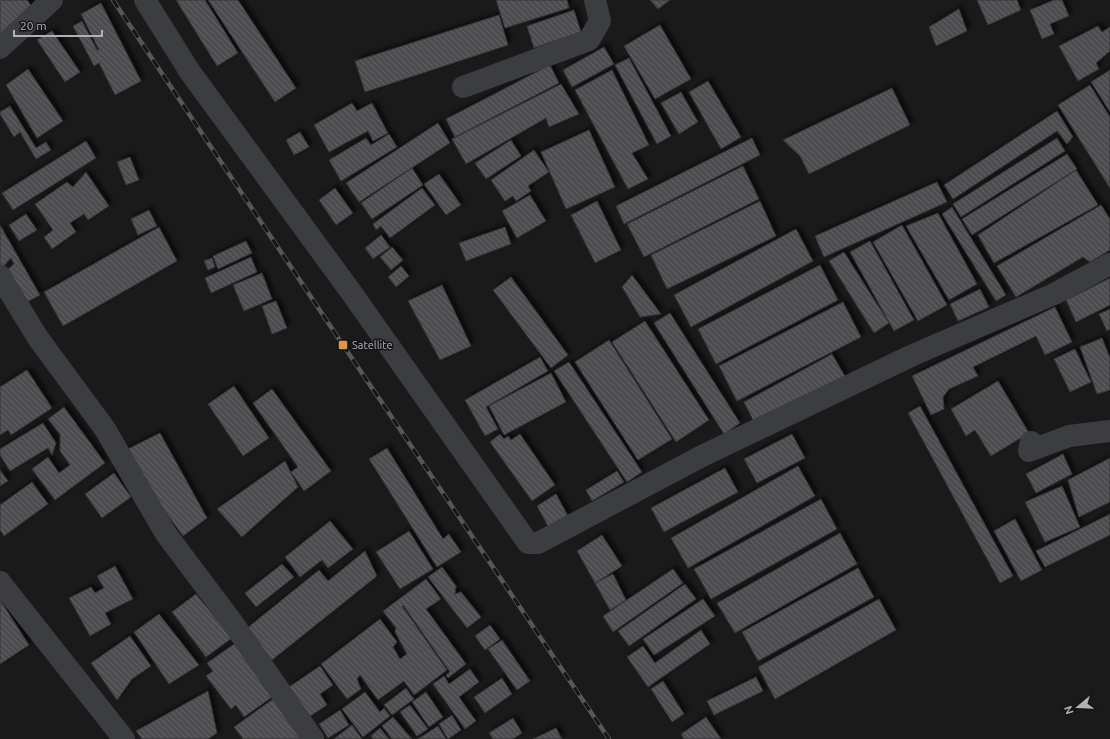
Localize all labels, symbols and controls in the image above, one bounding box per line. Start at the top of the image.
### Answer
scale bar [14,12,102,38]
text: 20 m [20,19,47,32]
marker: Satellite [337,339,349,351]
place label: Satellite [352,339,393,351]
north arrow [1058,687,1098,727]
text: N [1062,704,1076,716]

